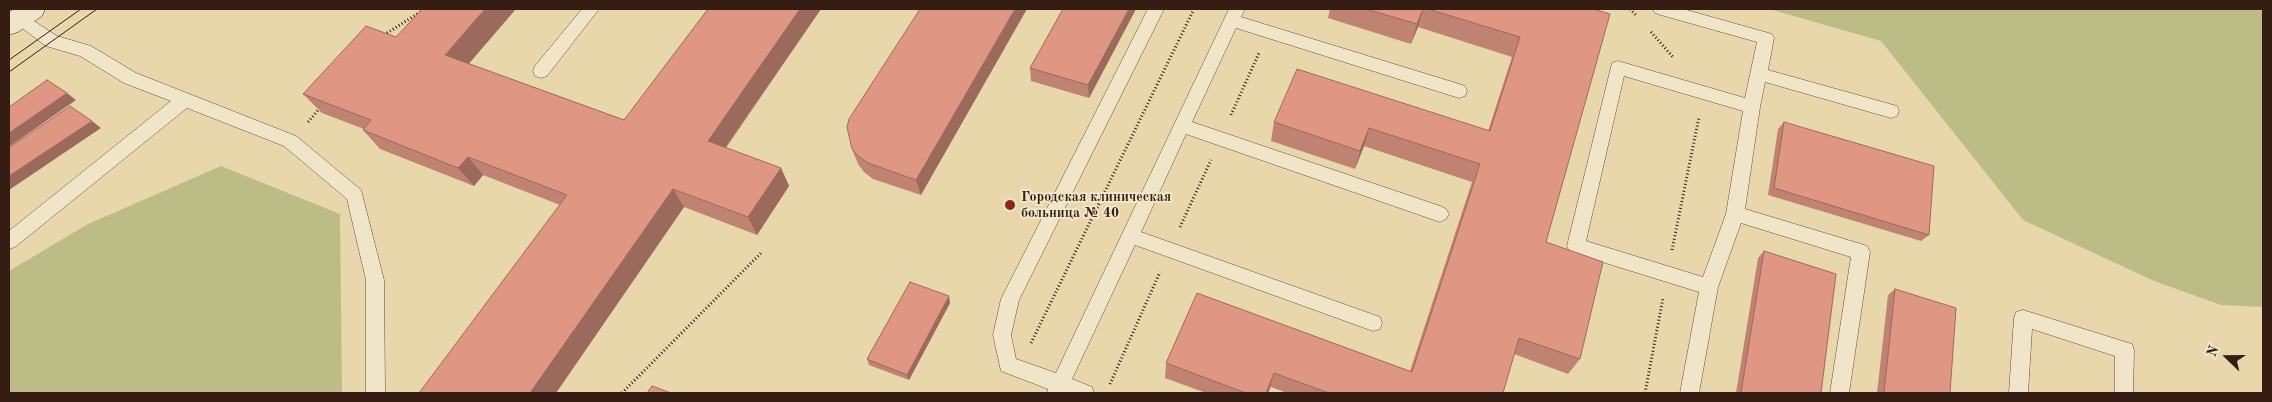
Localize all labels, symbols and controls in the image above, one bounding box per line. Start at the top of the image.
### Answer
place label: Городская клиническая больница № 40 [1021,189,1171,222]
marker: Городская клиническая больница № 40 [1003,198,1017,212]
north arrow [2202,332,2252,382]
text: N [2205,344,2222,359]

